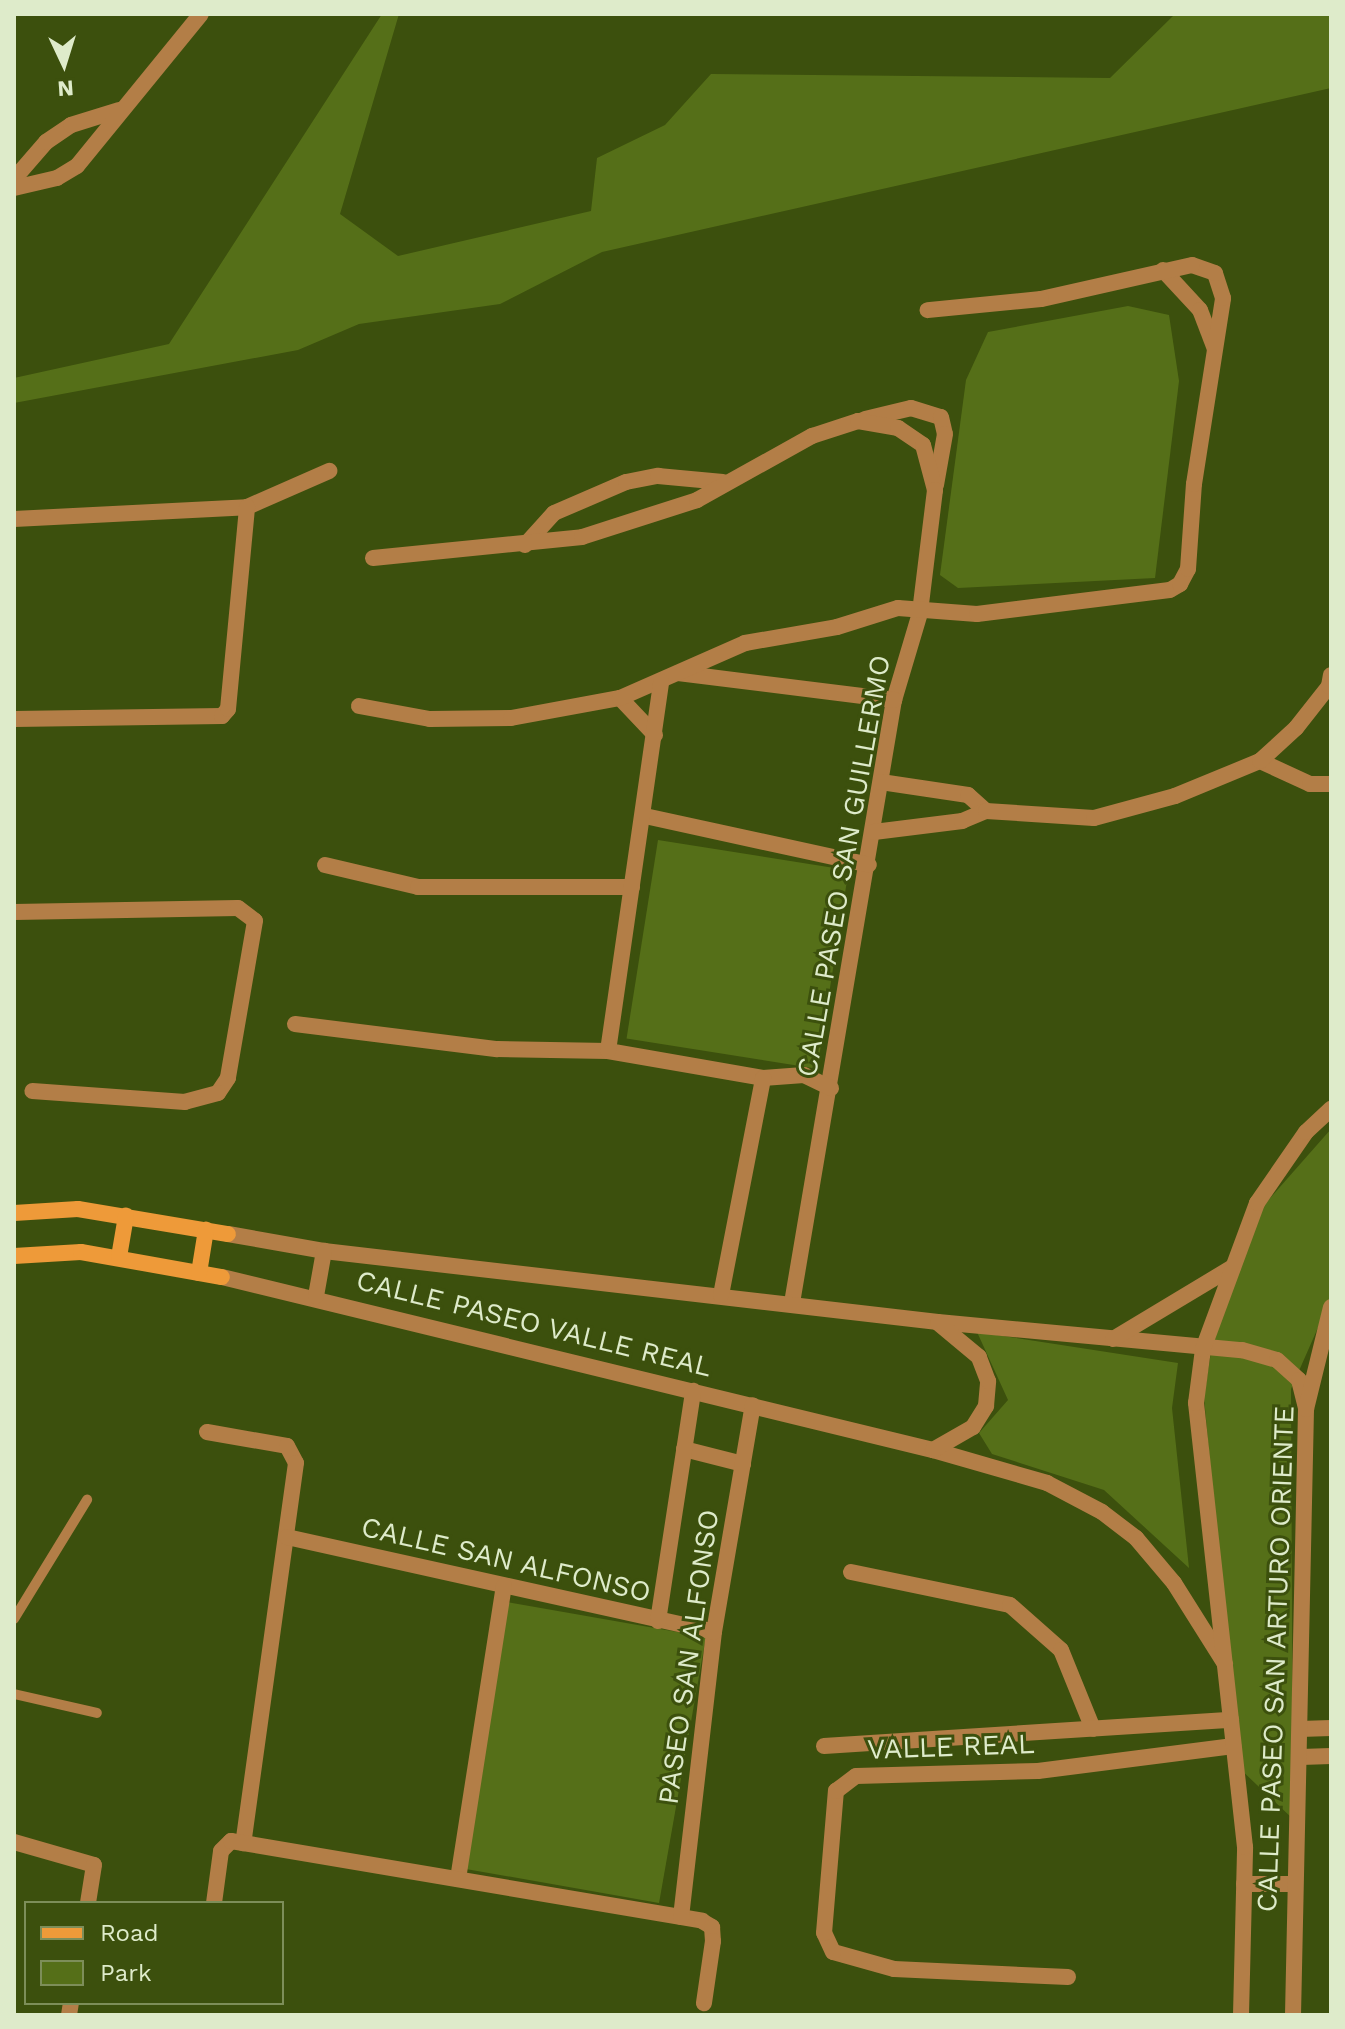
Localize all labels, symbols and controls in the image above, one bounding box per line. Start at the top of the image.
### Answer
north arrow [24,24,104,104]
text: N [57,75,75,101]
street label: CALLE PASEO SAN GUILLERMO [790,652,898,1080]
street label: CALLE PASEO VALLE REAL [352,1263,716,1385]
street label: CALLE PASEO SAN ARTURO ORIENTE [1250,1405,1302,1913]
street label: PASEO SAN ALFONSO [652,1507,726,1807]
street label: CALLE SAN ALFONSO [357,1510,655,1610]
street label: VALLE REAL [867,1727,1035,1767]
legend [24,1901,284,2005]
text: Road [100,1919,159,1947]
text: Park [100,1959,152,1987]

